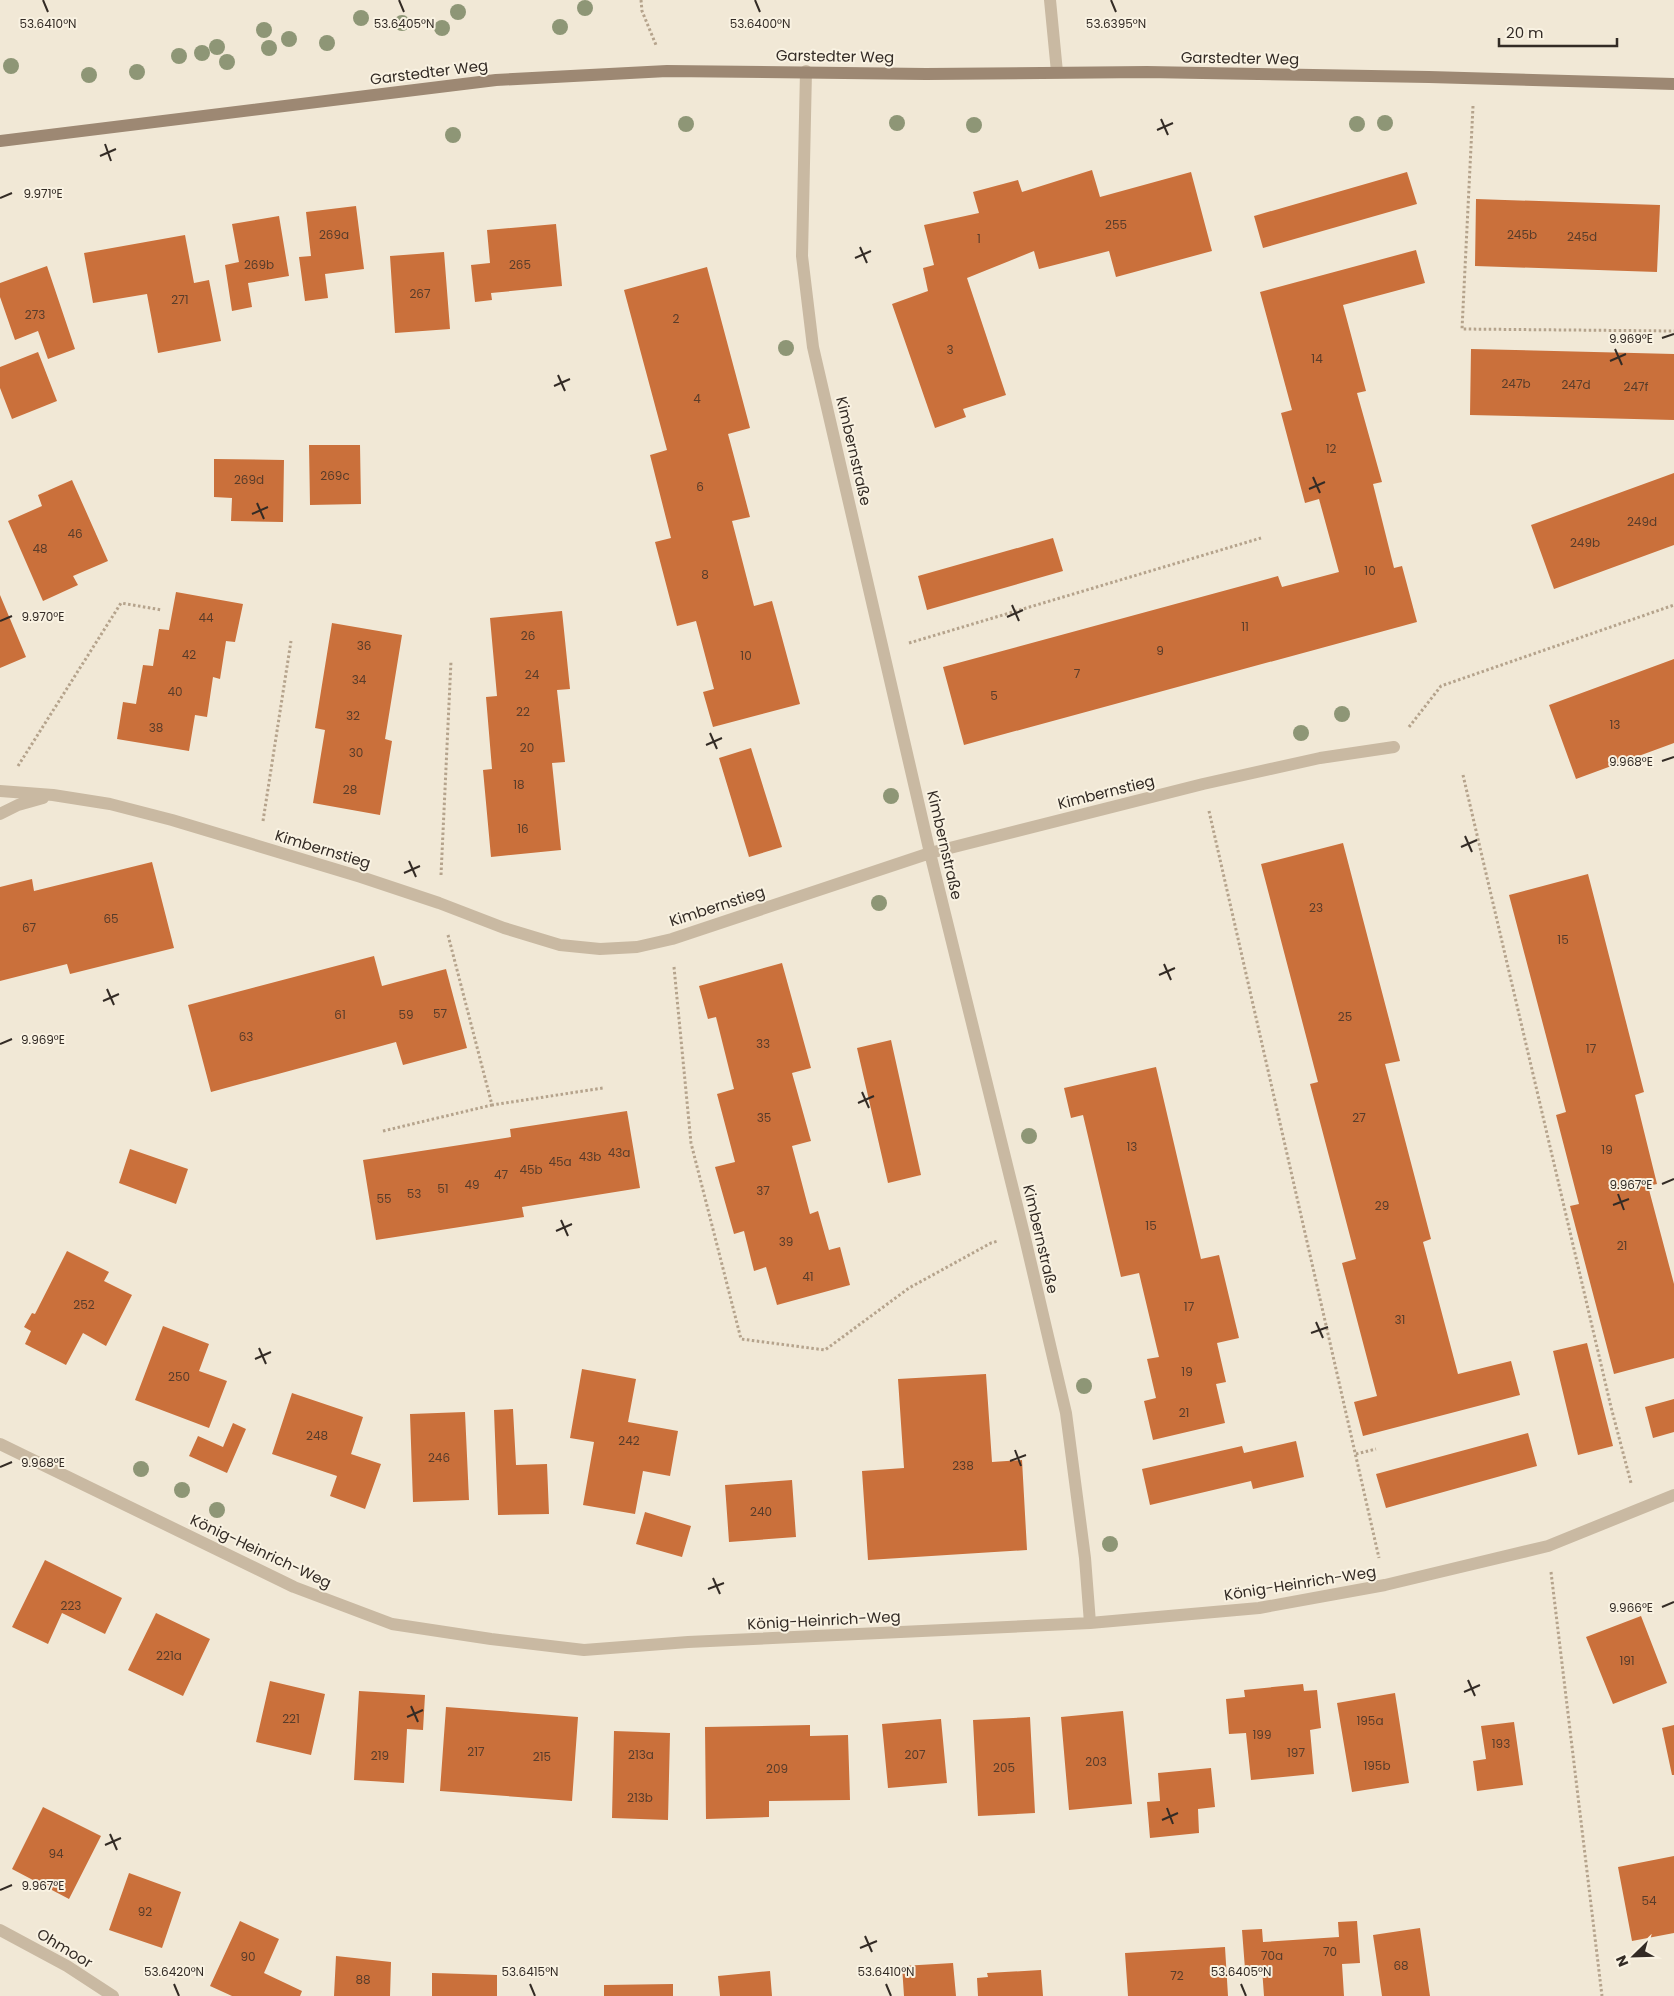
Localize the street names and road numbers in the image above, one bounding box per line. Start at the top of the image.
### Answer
street label: Garstedter Weg [776,44,894,68]
street label: Garstedter Weg [1181,46,1299,70]
street label: Garstedter Weg [369,54,489,90]
street label: Kimbernstraße [831,394,877,508]
street label: Kimbernstieg [1055,770,1157,814]
street label: Kimbernstraße [922,788,968,902]
street label: Kimbernstieg [273,824,373,874]
street label: Kimbernstieg [667,881,767,931]
street label: Kimbernstraße [1018,1182,1064,1296]
street label: König-Heinrich-Weg [187,1509,335,1593]
street label: König-Heinrich-Weg [1223,1561,1377,1605]
street label: König-Heinrich-Weg [747,1605,901,1635]
street label: Ohmoor [33,1923,97,1973]

